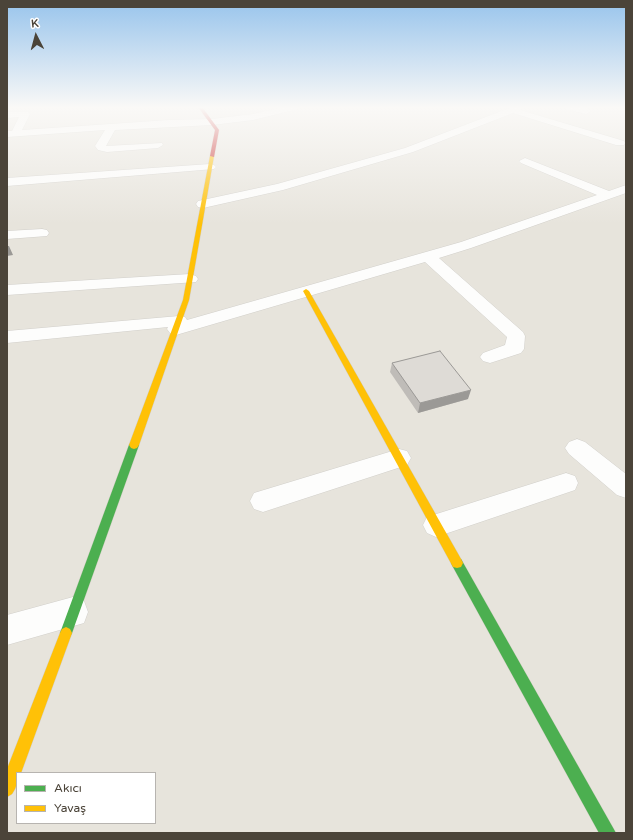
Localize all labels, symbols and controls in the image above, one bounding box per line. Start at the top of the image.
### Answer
north arrow [16,16,56,56]
text: K [30,17,39,30]
legend [16,772,156,824]
text: Akıcı [54,781,82,795]
text: Yavaş [54,801,86,815]

